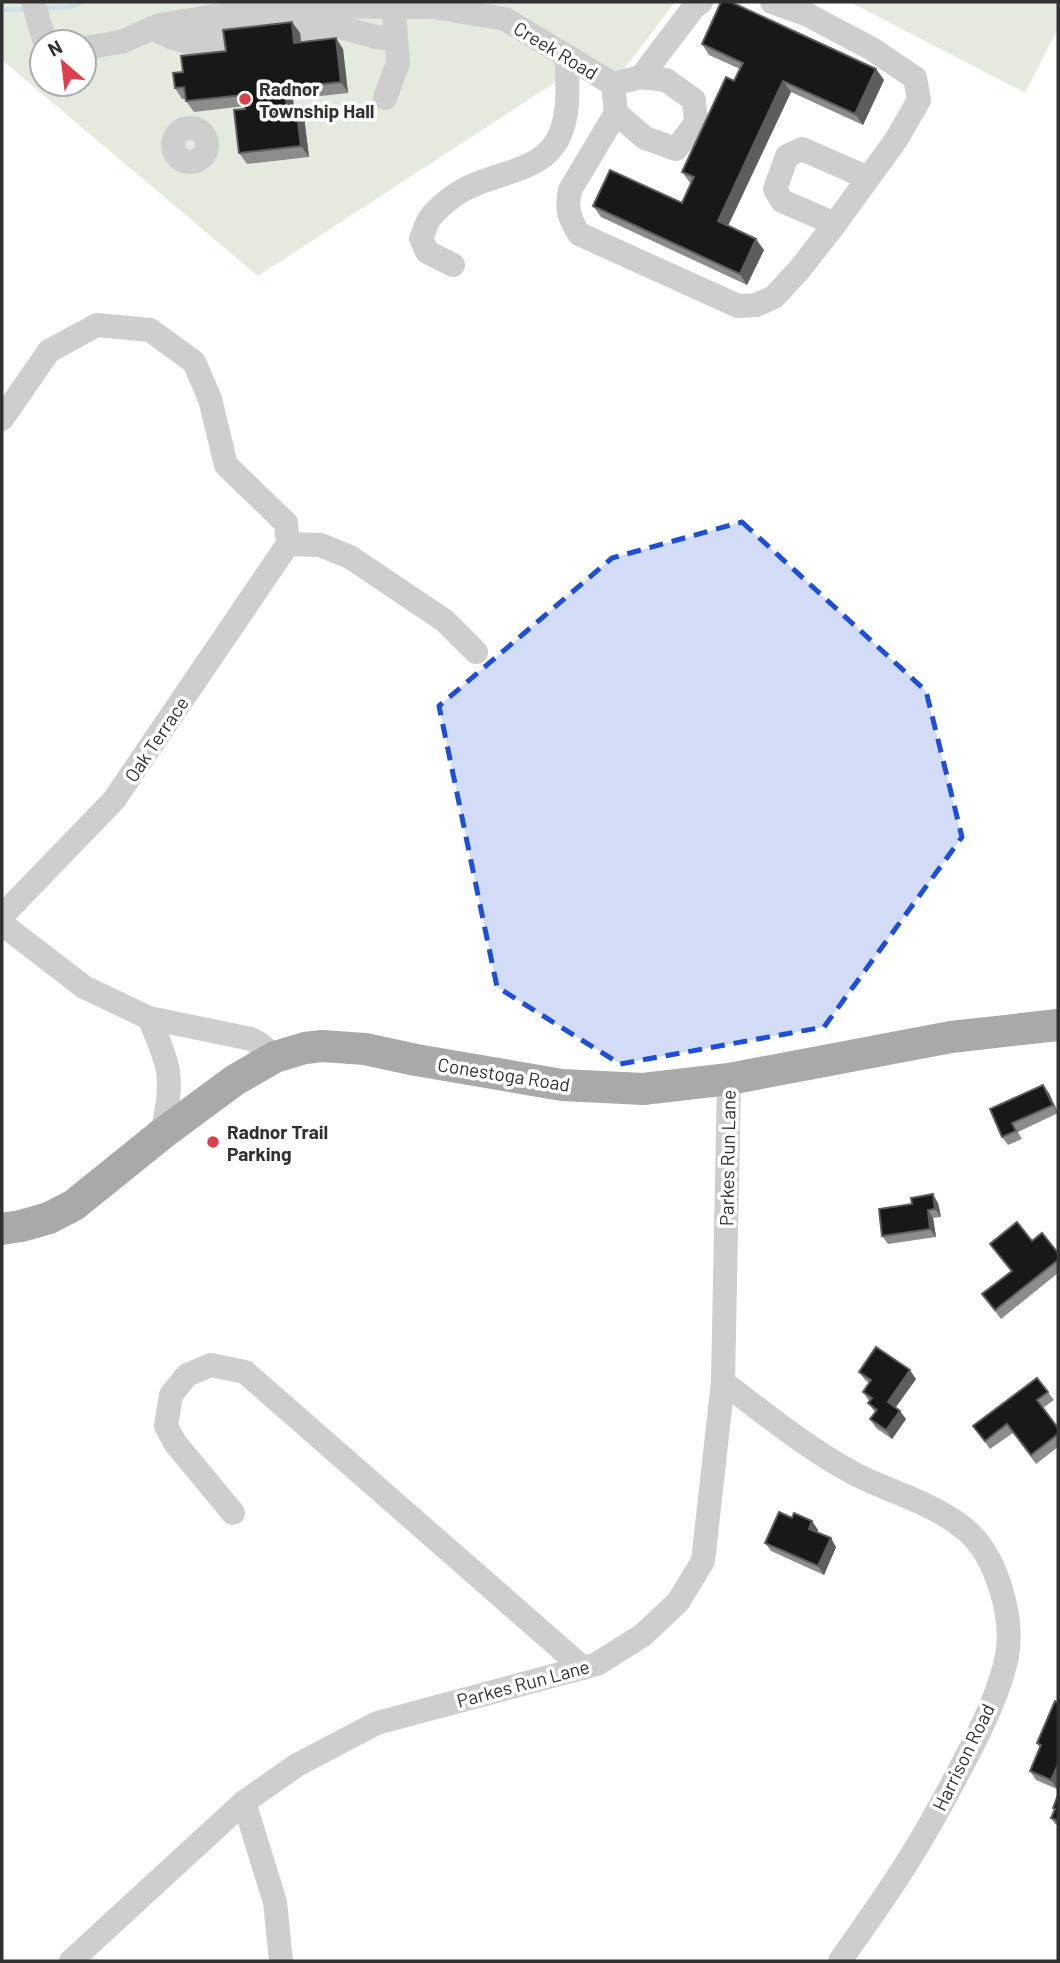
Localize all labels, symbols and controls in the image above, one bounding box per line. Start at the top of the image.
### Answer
street label: Creek Road [510,16,602,84]
north arrow [28,28,98,98]
text: N [44,34,66,61]
place label: Radnor Township Hall [259,77,374,122]
marker: Radnor Township Hall [237,91,253,107]
street label: Oak Terrace [119,692,193,786]
street label: Conestoga Road [436,1052,572,1096]
street label: Parkes Run Lane [714,1090,740,1226]
place label: Radnor Trail Parking [227,1120,328,1165]
marker: Radnor Trail Parking [205,1134,221,1150]
street label: Parkes Run Lane [454,1654,592,1712]
street label: Harrison Road [927,1700,999,1814]

